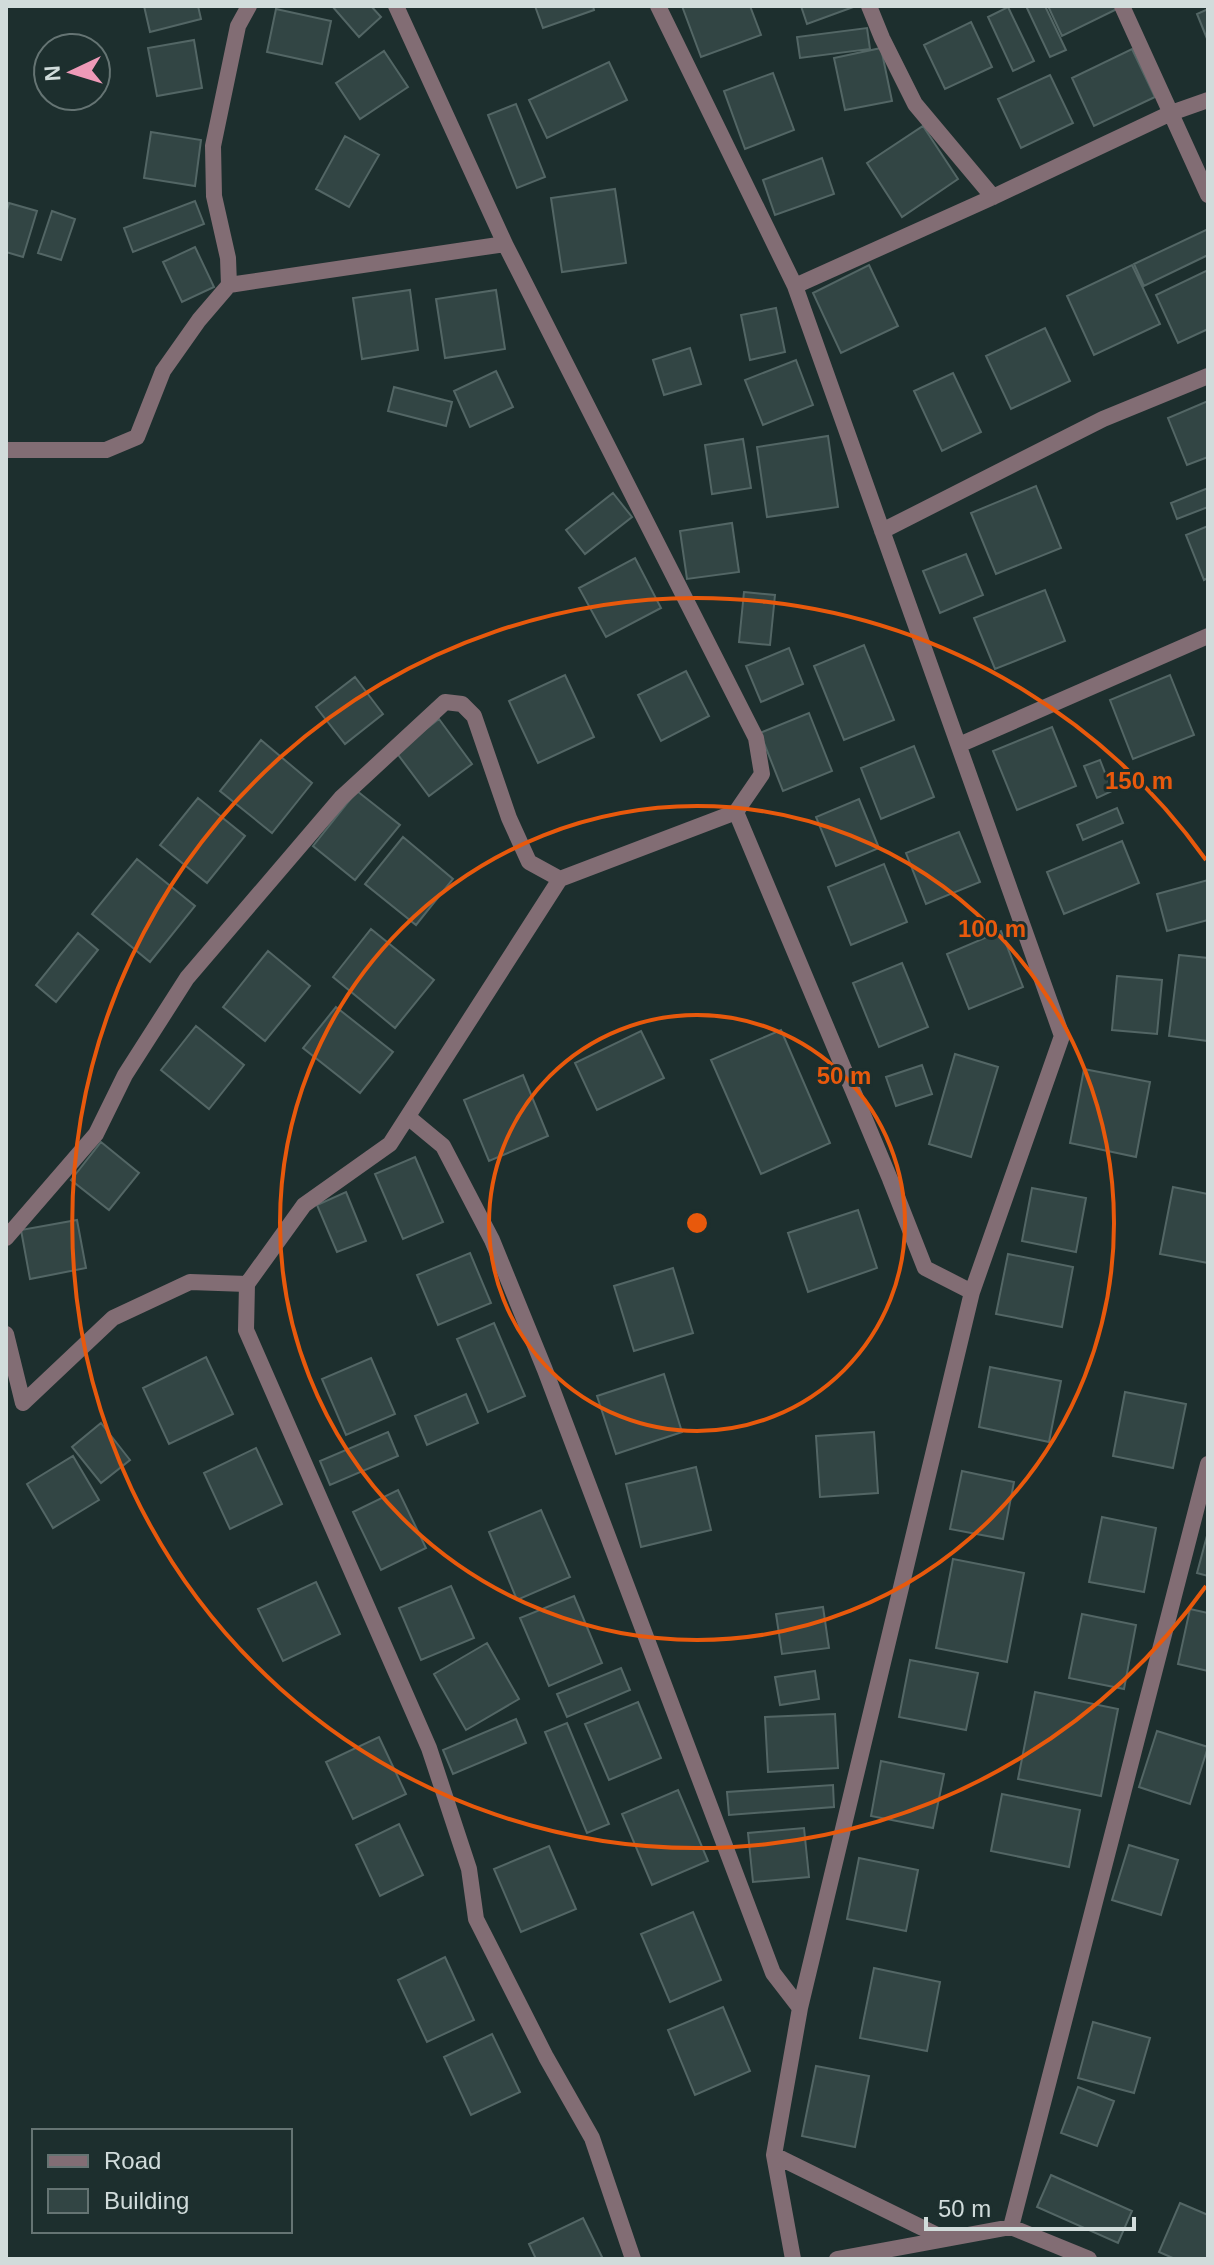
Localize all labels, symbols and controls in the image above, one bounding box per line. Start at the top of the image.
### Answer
north arrow [32,32,112,112]
text: N [40,65,66,82]
text: 150 m [1105,767,1173,794]
text: 100 m [958,915,1026,942]
text: 50 m [817,1062,871,1089]
centre of rings [683,1209,711,1237]
legend [32,2129,292,2233]
text: Road [104,2147,161,2174]
scale bar [926,2181,1134,2231]
text: Building [104,2187,189,2214]
text: 50 m [938,2195,991,2222]

